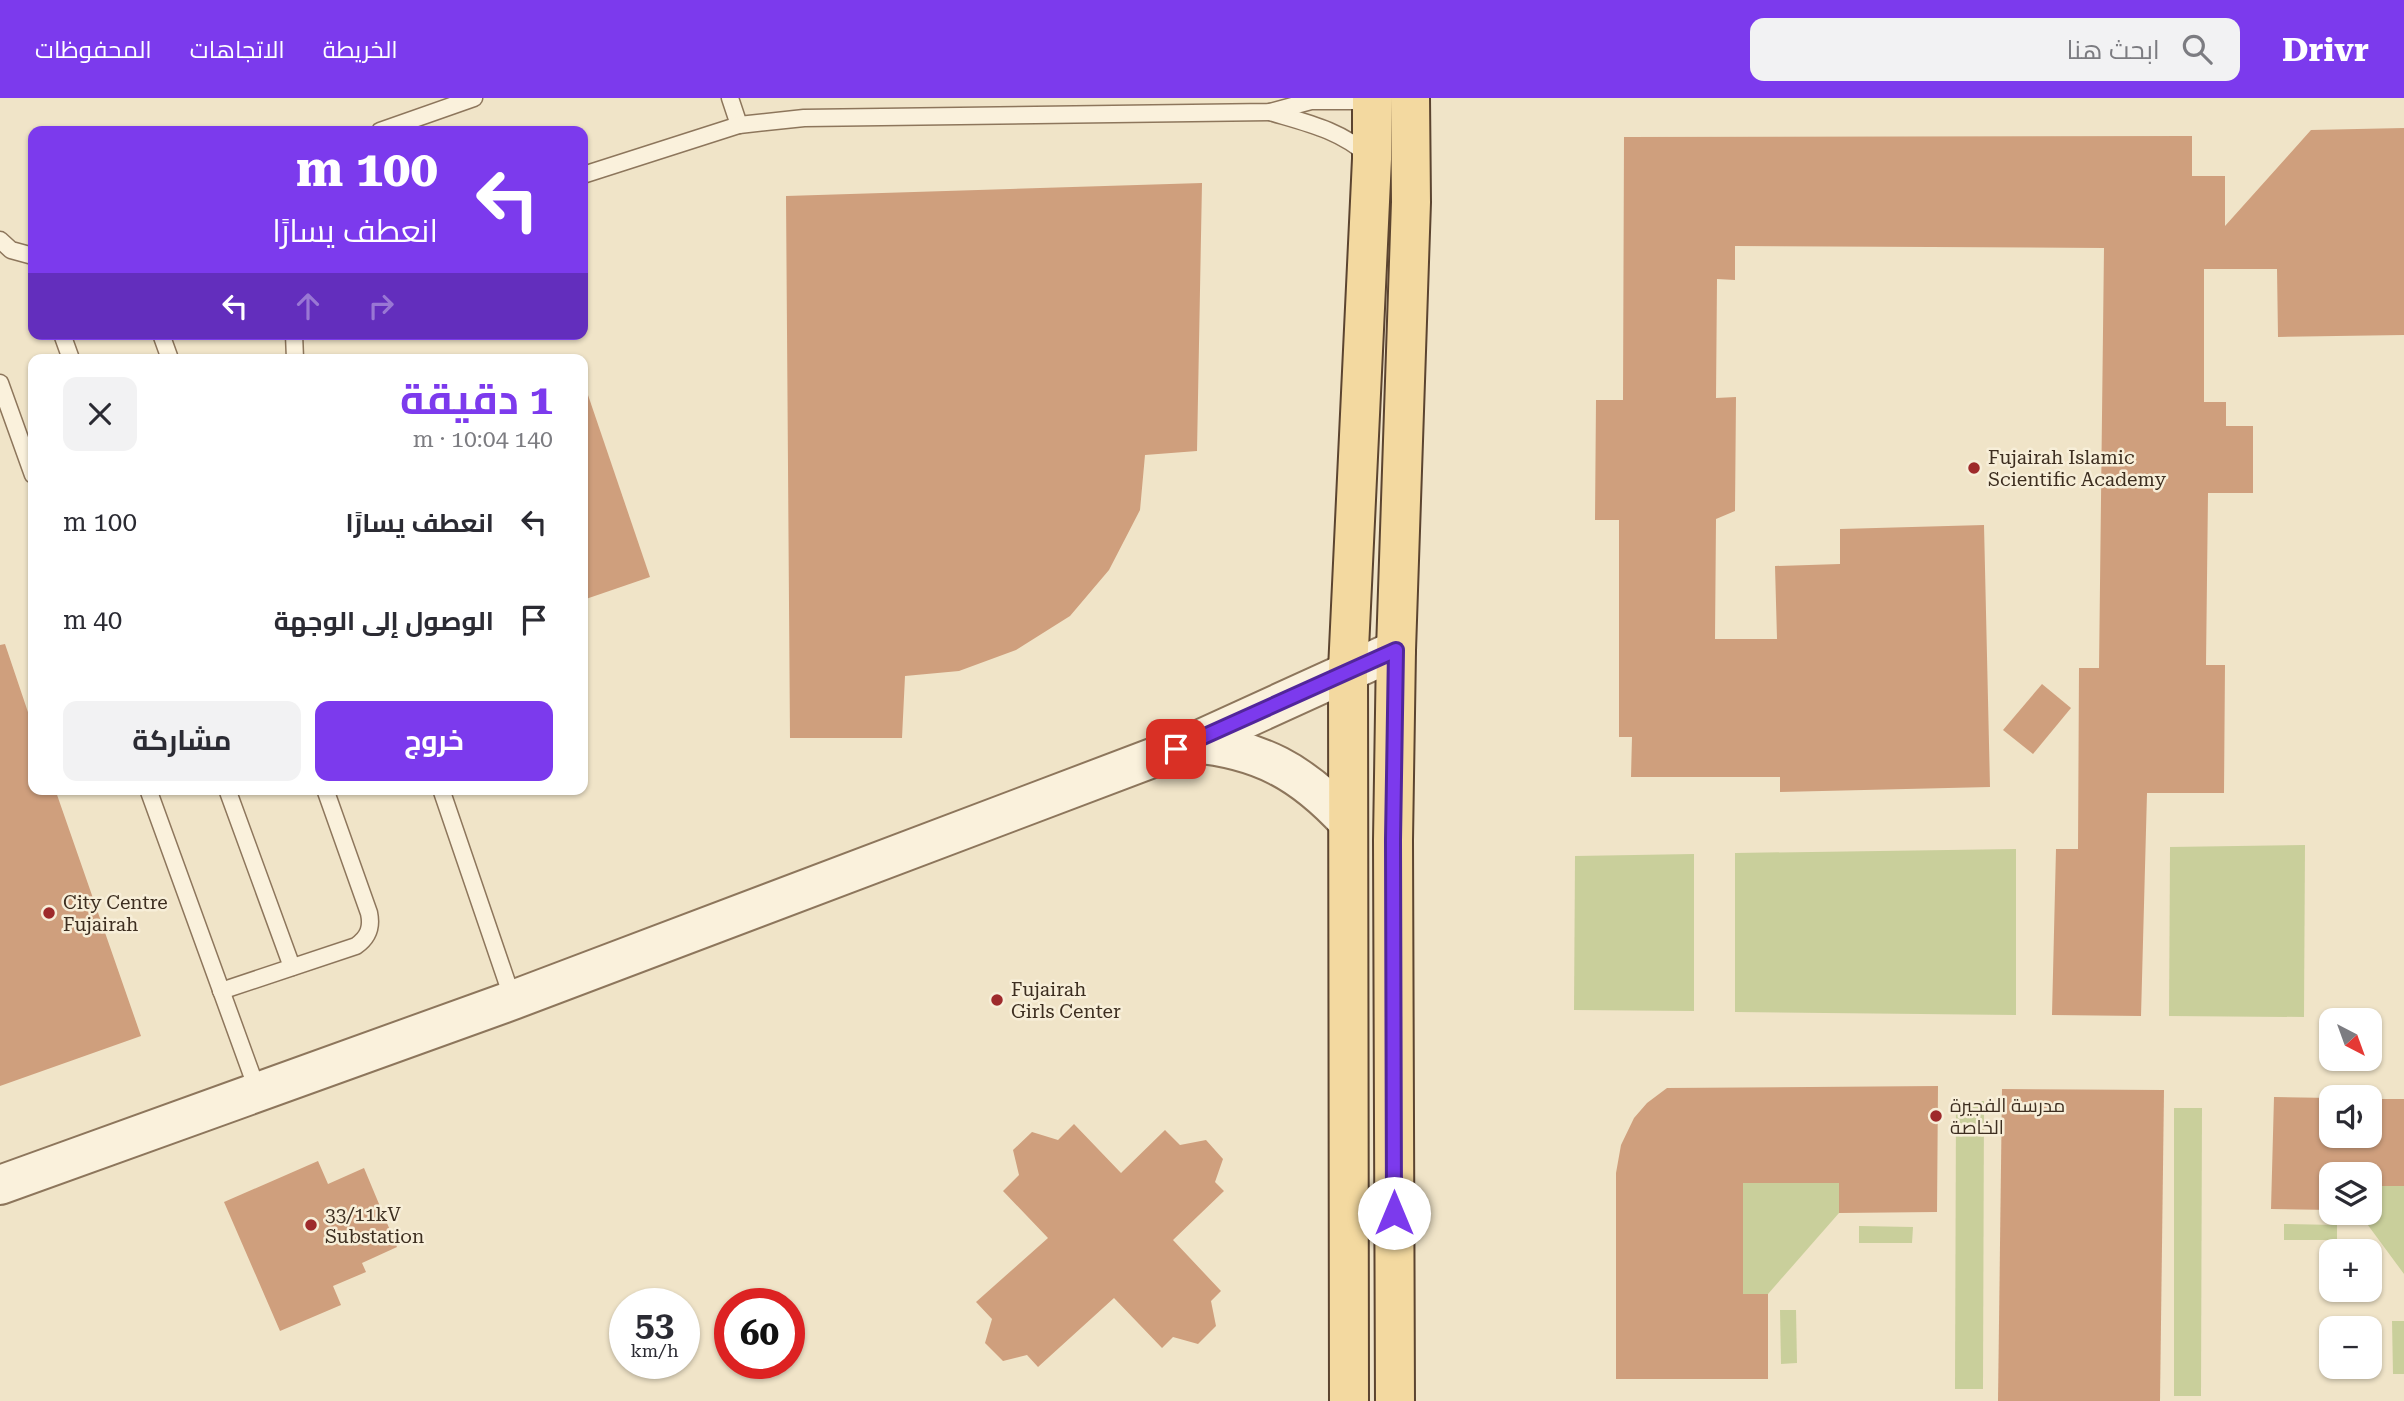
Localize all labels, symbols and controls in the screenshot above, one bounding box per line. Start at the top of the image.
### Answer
search box [1750,18,2240,81]
icon: search [2178,30,2216,68]
text: Drivr [2282,30,2369,69]
text: ابحث هنا [2066,35,2160,65]
text: المحفوظات [35,36,152,64]
text: الاتجاهات [190,36,285,64]
text: الخريطة [323,36,398,64]
text: 100 m [296,141,438,198]
icon: left [462,154,553,245]
text: انعطف يسارًا [272,212,438,250]
icon: left [216,287,254,325]
icon: ahead [289,287,327,325]
icon: right [362,287,400,325]
text: 1 دقيقة [400,375,553,424]
button: close [63,377,137,451]
text: 140 m · 10:04 [413,426,553,453]
place label: Fujairah Islamic Scientific Academy [1988,446,2167,491]
marker: Fujairah Islamic Scientific Academy [1966,460,1982,476]
icon: left [515,503,553,541]
text: 100 m [63,507,137,537]
text: انعطف يسارًا [346,508,494,538]
icon: arrive [515,601,553,639]
text: 40 m [63,605,122,635]
text: الوصول إلى الوجهة [274,606,494,636]
button: مشاركة [63,701,301,781]
button: خروج [315,701,553,781]
pin [1146,719,1206,779]
icon: arrive [1157,730,1195,768]
place label: City Centre Fujairah [63,891,168,936]
marker: City Centre Fujairah [41,905,57,921]
place label: Fujairah Girls Center [1011,978,1121,1023]
marker: Fujairah Girls Center [989,992,1005,1008]
north arrow [2319,1008,2382,1071]
map controls [2319,1008,2382,1379]
button: sound [2319,1085,2382,1148]
place label: مدرسة الفجيرة الخاصة [1950,1094,2065,1139]
marker: مدرسة الفجيرة الخاصة [1928,1108,1944,1124]
button: layers [2319,1162,2382,1225]
position arrow [1357,1176,1431,1250]
place label: 33/11kV Substation [325,1203,424,1248]
marker: 33/11kV Substation [303,1217,319,1233]
button: + [2319,1239,2382,1302]
speed limit sign: 60 [714,1288,805,1379]
text: 53 [635,1304,674,1345]
button: − [2319,1316,2382,1379]
text: km/h [630,1340,679,1361]

